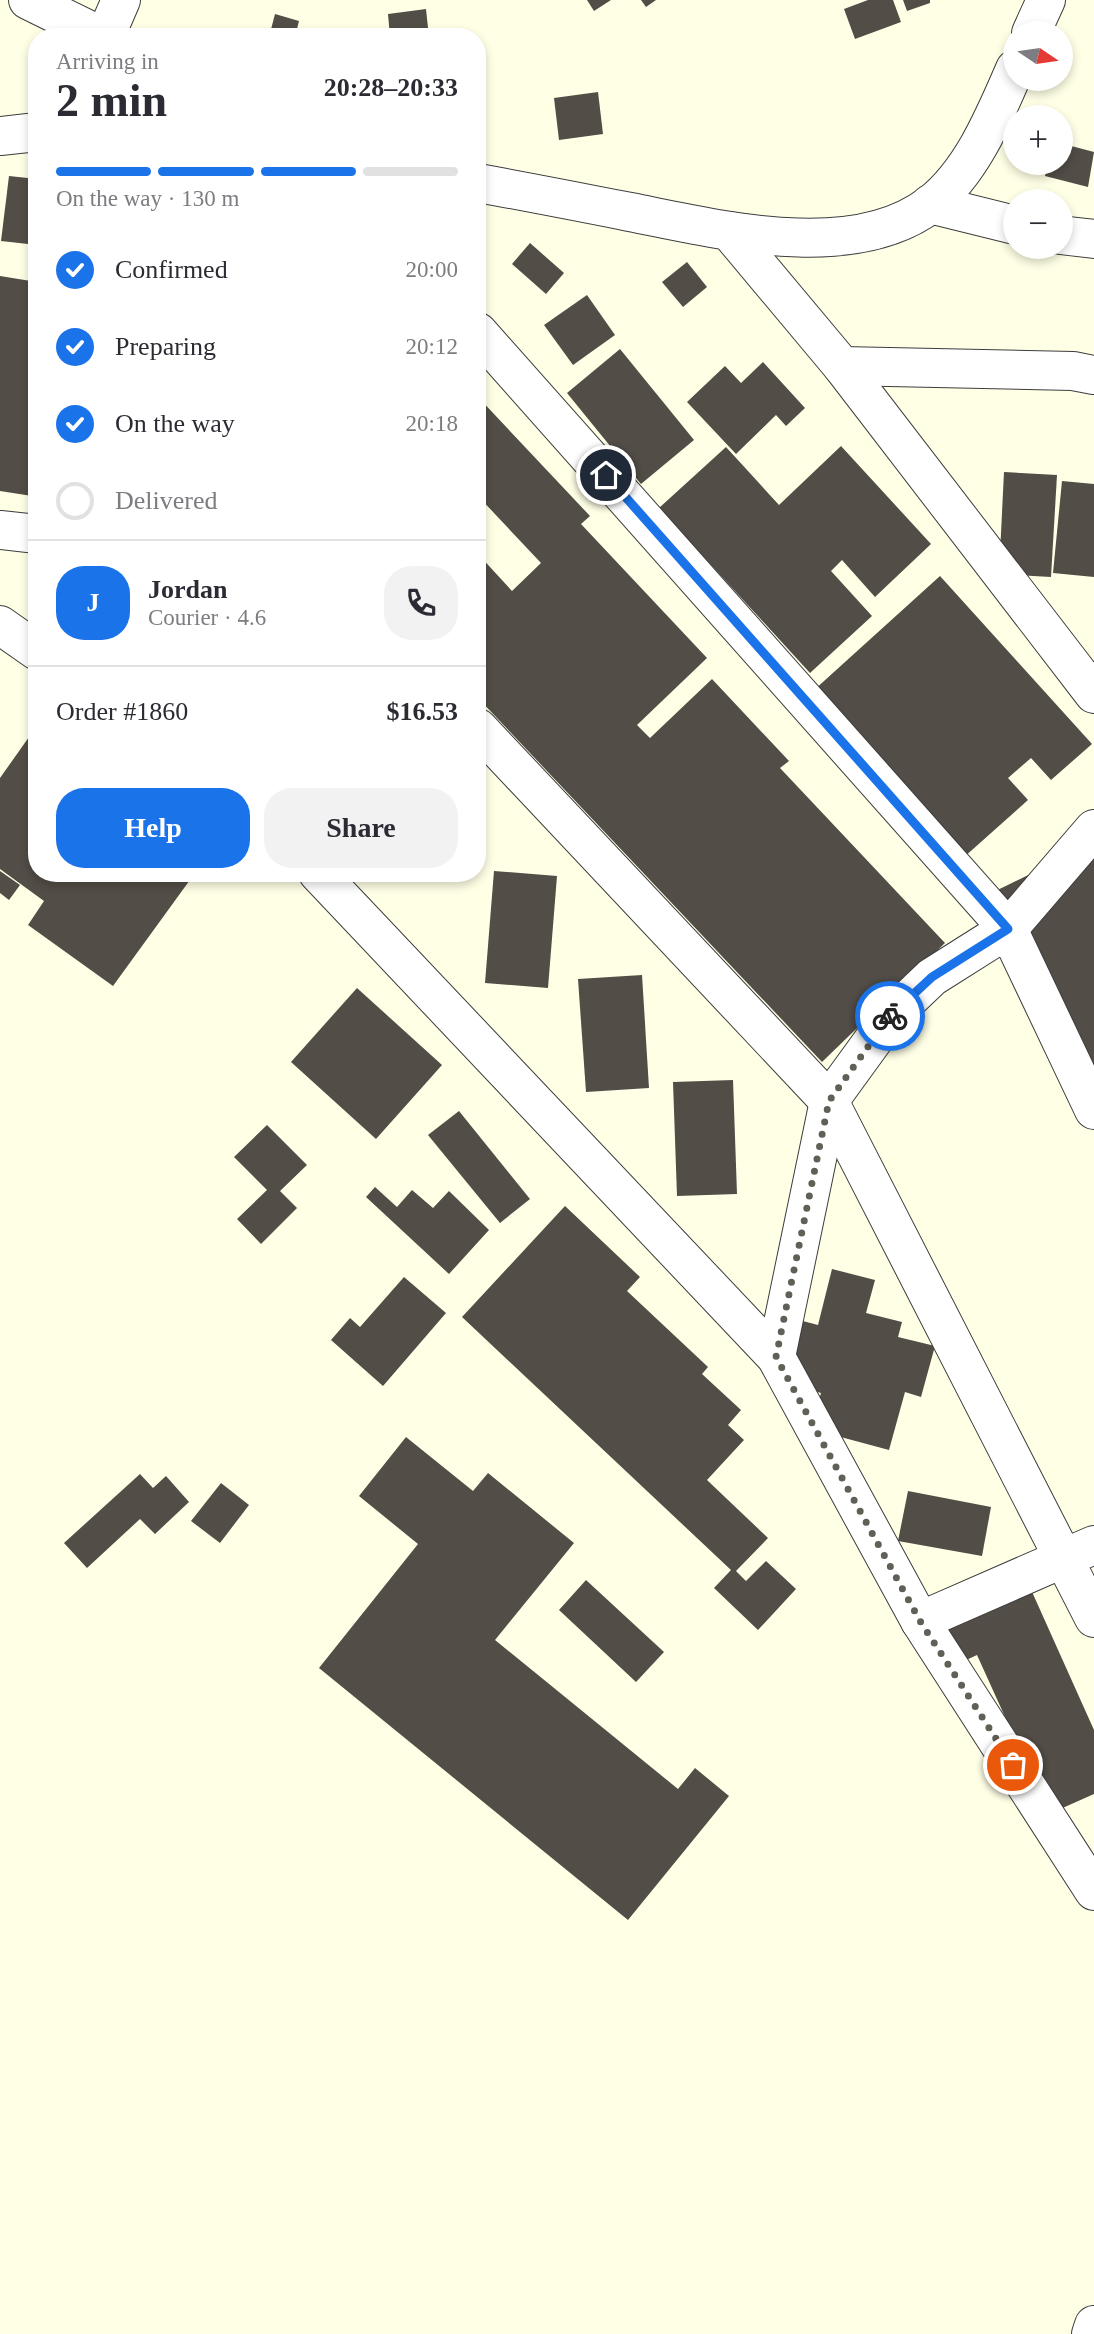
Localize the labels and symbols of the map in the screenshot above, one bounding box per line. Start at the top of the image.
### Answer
north arrow [1003,21,1073,91]
pin [576,445,636,505]
courier [855,981,925,1051]
pin [983,1735,1043,1795]

